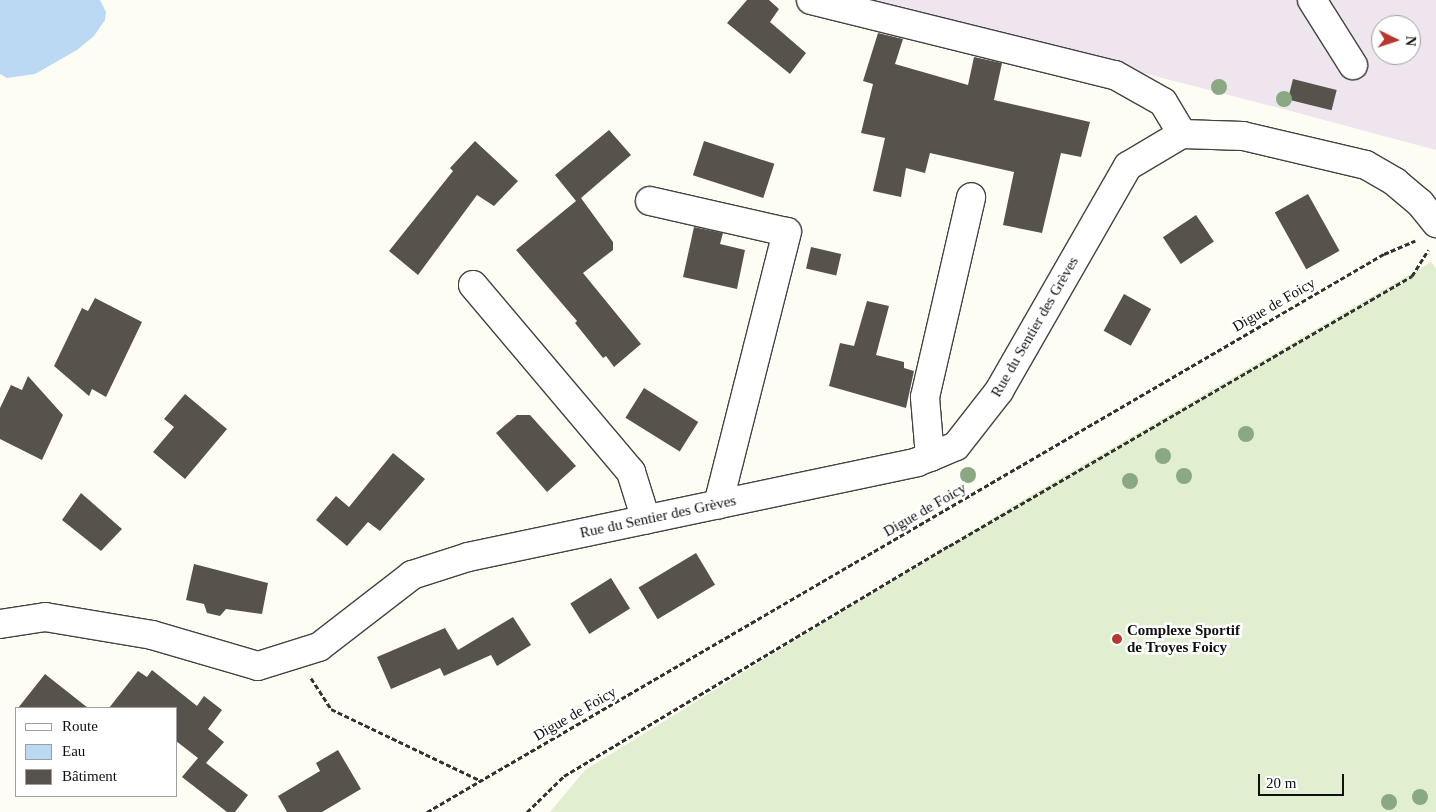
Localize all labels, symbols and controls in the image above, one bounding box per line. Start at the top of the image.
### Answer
north arrow [1371,15,1421,65]
text: N [1403,35,1418,47]
street label: Rue du Sentier des Grèves [987,254,1083,400]
street label: Digue de Foicy [1229,274,1319,336]
street label: Digue de Foicy [880,479,970,541]
street label: Rue du Sentier des Grèves [578,492,738,542]
place label: Complexe Sportif de Troyes Foicy [1127,621,1240,656]
marker: Complexe Sportif de Troyes Foicy [1111,633,1123,645]
street label: Digue de Foicy [530,683,620,745]
legend [15,707,178,797]
text: Route [62,718,98,734]
text: Eau [62,743,85,759]
scale bar [1261,764,1347,796]
text: Bâtiment [62,768,117,784]
text: 20 m [1266,775,1296,791]

